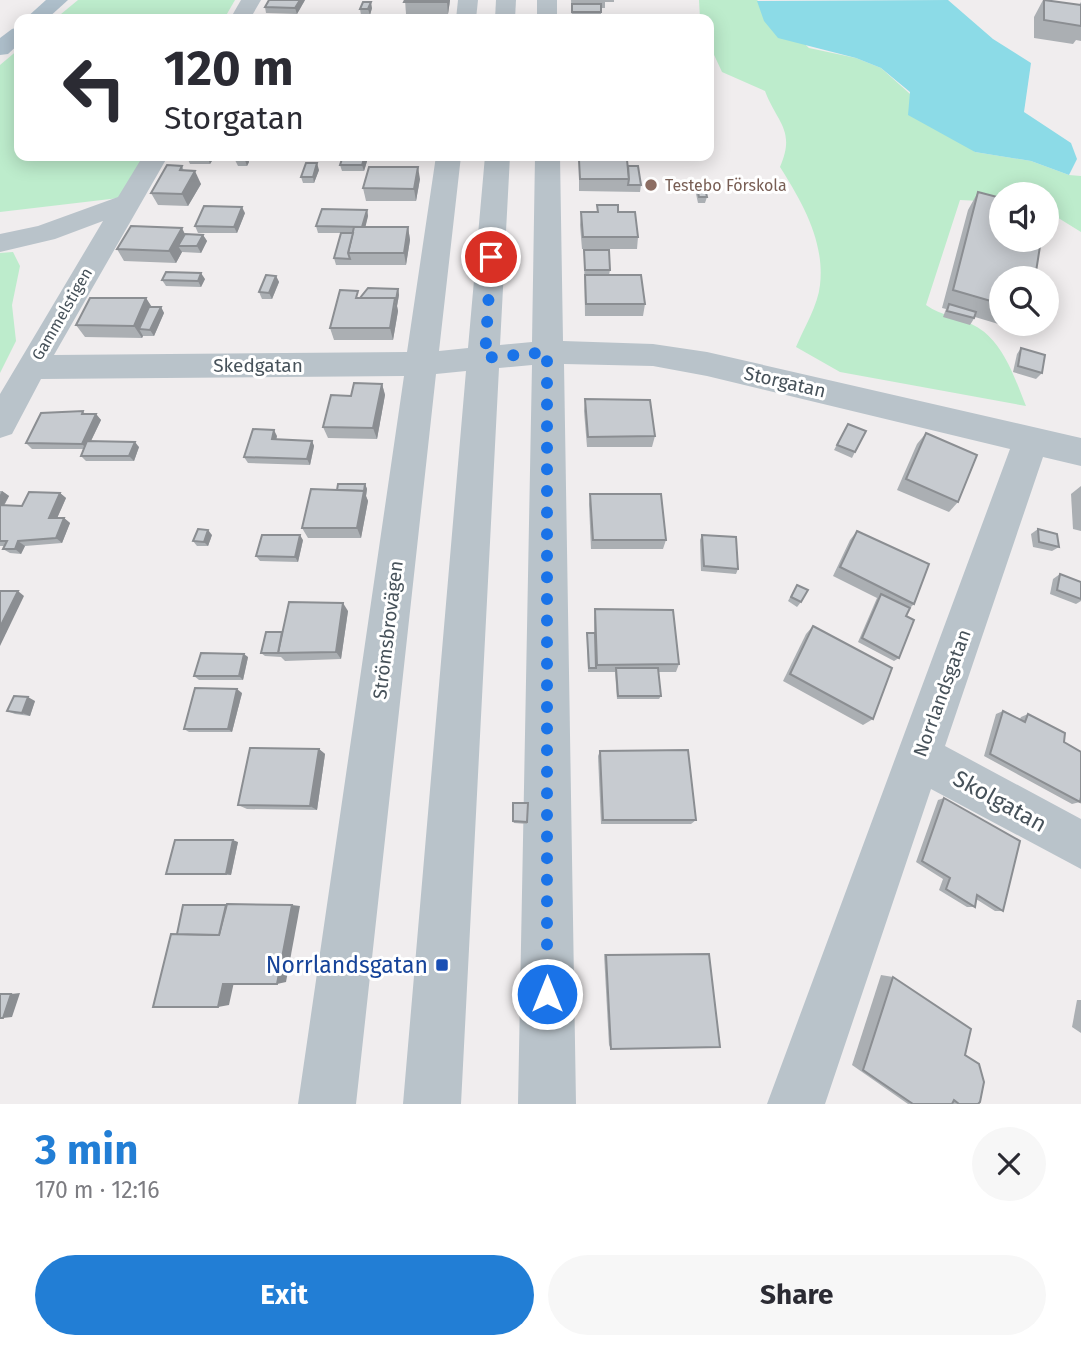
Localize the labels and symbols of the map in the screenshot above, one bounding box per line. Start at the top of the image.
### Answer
place label: Testebo Förskola [665,176,787,195]
marker: Testebo Förskola [643,177,659,193]
pin [461,227,521,287]
street label: Gammelstigen [28,264,96,364]
street label: Skedgatan [213,354,303,377]
street label: Storgatan [742,361,828,403]
street label: Strömsbrovägen [368,559,408,701]
street label: Norrlandsgatan [908,626,976,760]
street label: Skolgatan [948,764,1052,838]
place label: Norrlandsgatan [266,951,428,979]
marker: Norrlandsgatan [434,957,450,973]
position arrow [510,957,584,1031]

